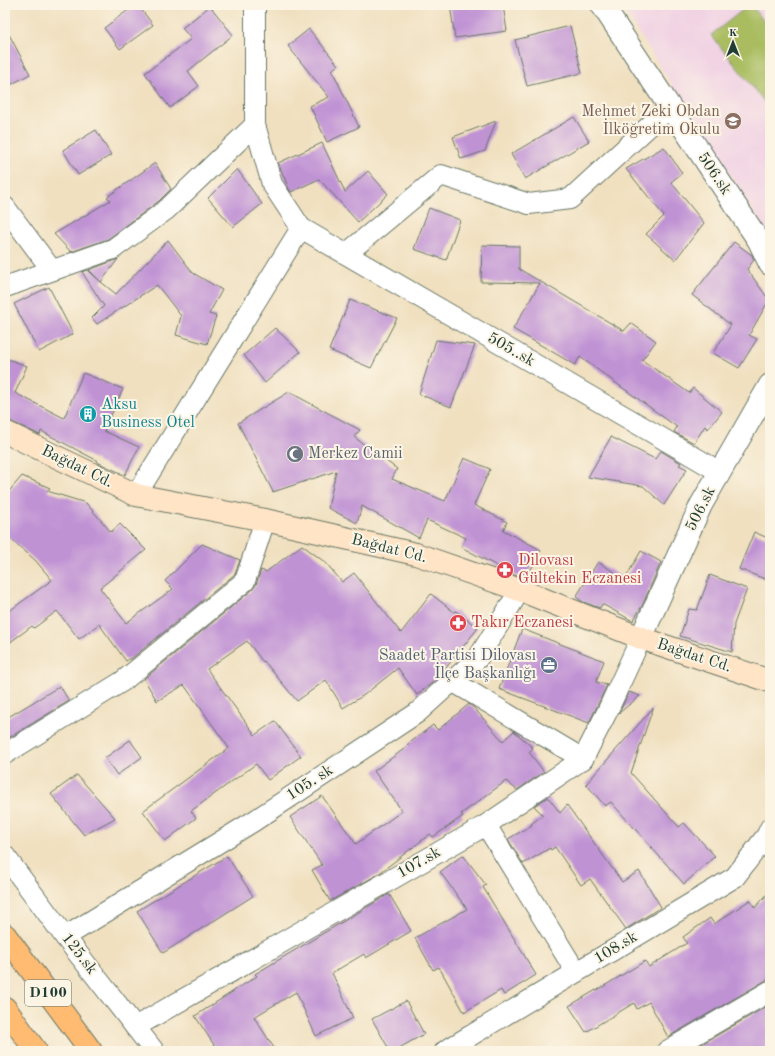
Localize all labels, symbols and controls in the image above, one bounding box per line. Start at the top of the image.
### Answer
north arrow [713,22,753,62]
text: K [729,28,738,39]
place label: Mehmet Zeki Obdan İlköğretim Okulu [581,104,720,138]
school or university icon: Mehmet Zeki Obdan İlköğretim Okulu [723,111,743,131]
street label: 506.sk [694,150,734,198]
street label: 505..sk [484,330,538,370]
place label: Aksu Business Otel [101,397,195,431]
building icon: Aksu Business Otel [78,404,98,424]
street label: Bağdat Cd. [39,443,115,491]
mosque icon: Merkez Camii [285,444,305,464]
place label: Merkez Camii [308,446,403,462]
street label: 506.sk [683,484,719,534]
street label: Bağdat Cd. [349,532,429,566]
place label: Dilovası Gültekin Eczanesi [518,553,641,587]
pharmacy icon: Dilovası Gültekin Eczanesi [495,560,515,580]
pharmacy icon: Takır Eczanesi [448,613,468,633]
place label: Takır Eczanesi [471,615,573,631]
street label: Bağdat Cd. [655,636,733,676]
place label: Saadet Partisi Dilovası İlçe Başkanlığı [379,648,536,682]
office icon: Saadet Partisi Dilovası İlçe Başkanlığı [539,655,559,675]
street label: 105. sk [284,762,336,804]
street label: 107.sk [394,844,444,882]
street label: 108.sk [591,929,641,967]
street label: 125.sk [58,930,100,978]
road number: D100 [25,980,71,1006]

